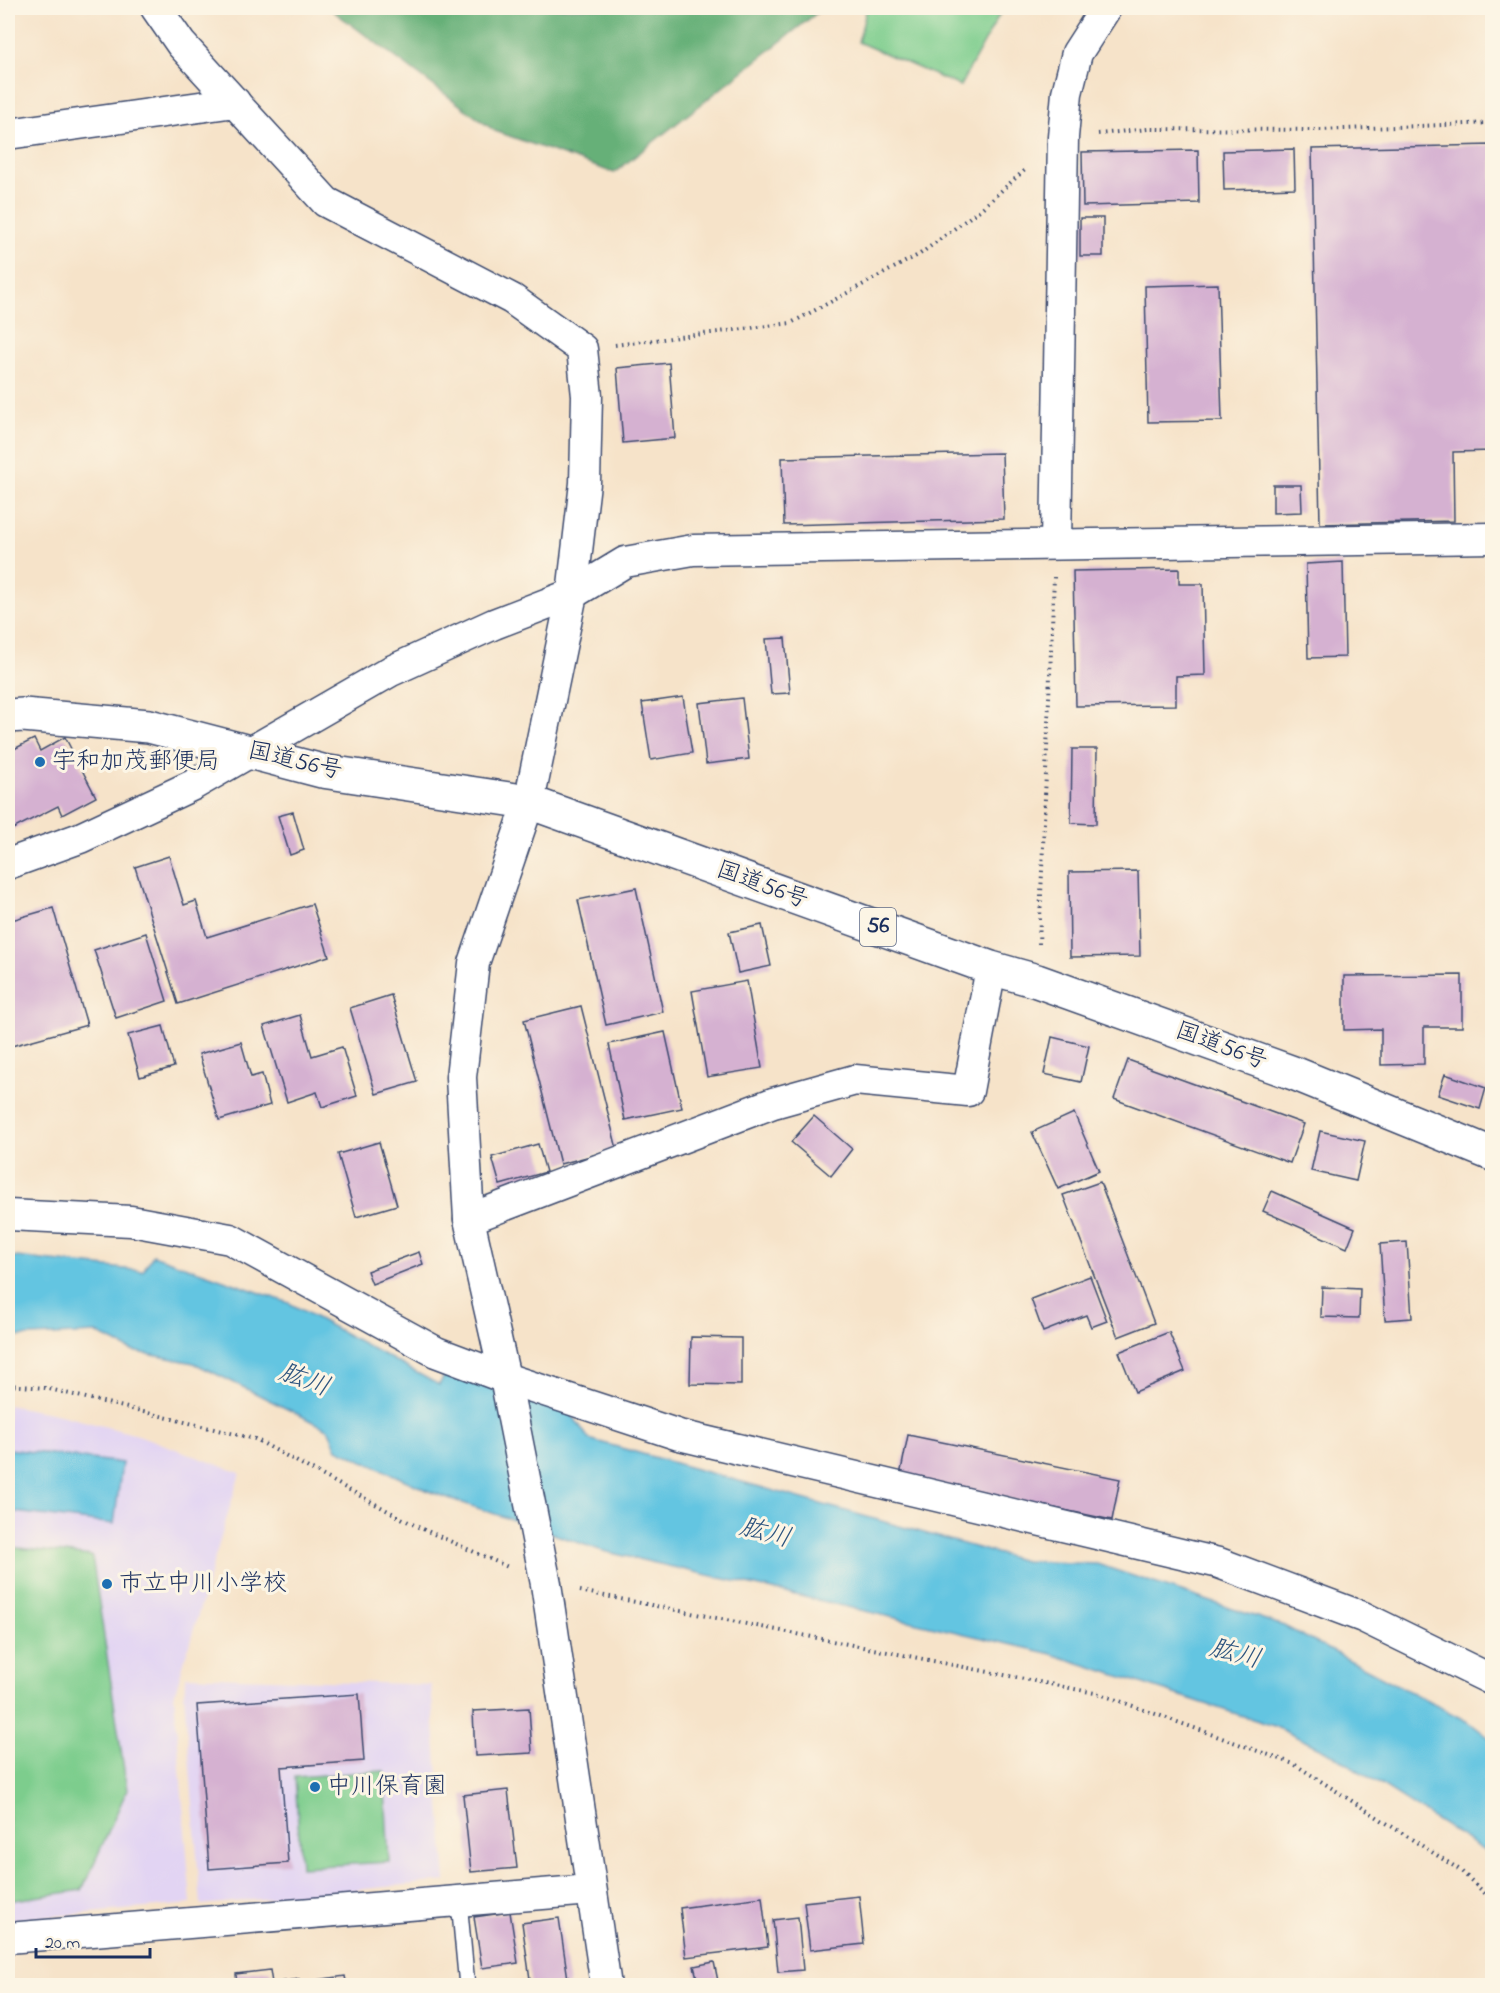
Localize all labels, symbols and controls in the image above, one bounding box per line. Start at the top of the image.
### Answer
street label: 国道56号 [244,734,346,790]
place label: 宇和加茂郵便局 [52,745,220,780]
marker: 宇和加茂郵便局 [33,755,47,769]
street label: 国道56号 [711,853,813,919]
road number: 56 [860,908,896,946]
street label: 国道56号 [1170,1014,1272,1080]
water label: 肱川 [273,1354,335,1408]
water label: 肱川 [735,1509,795,1559]
place label: 市立中川小学校 [119,1567,287,1602]
marker: 市立中川小学校 [100,1577,114,1591]
water label: 肱川 [1205,1630,1265,1680]
place label: 中川保育園 [327,1770,447,1805]
marker: 中川保育園 [308,1780,322,1794]
scale bar [36,1921,150,1959]
text: 20 m [45,1931,80,1957]

